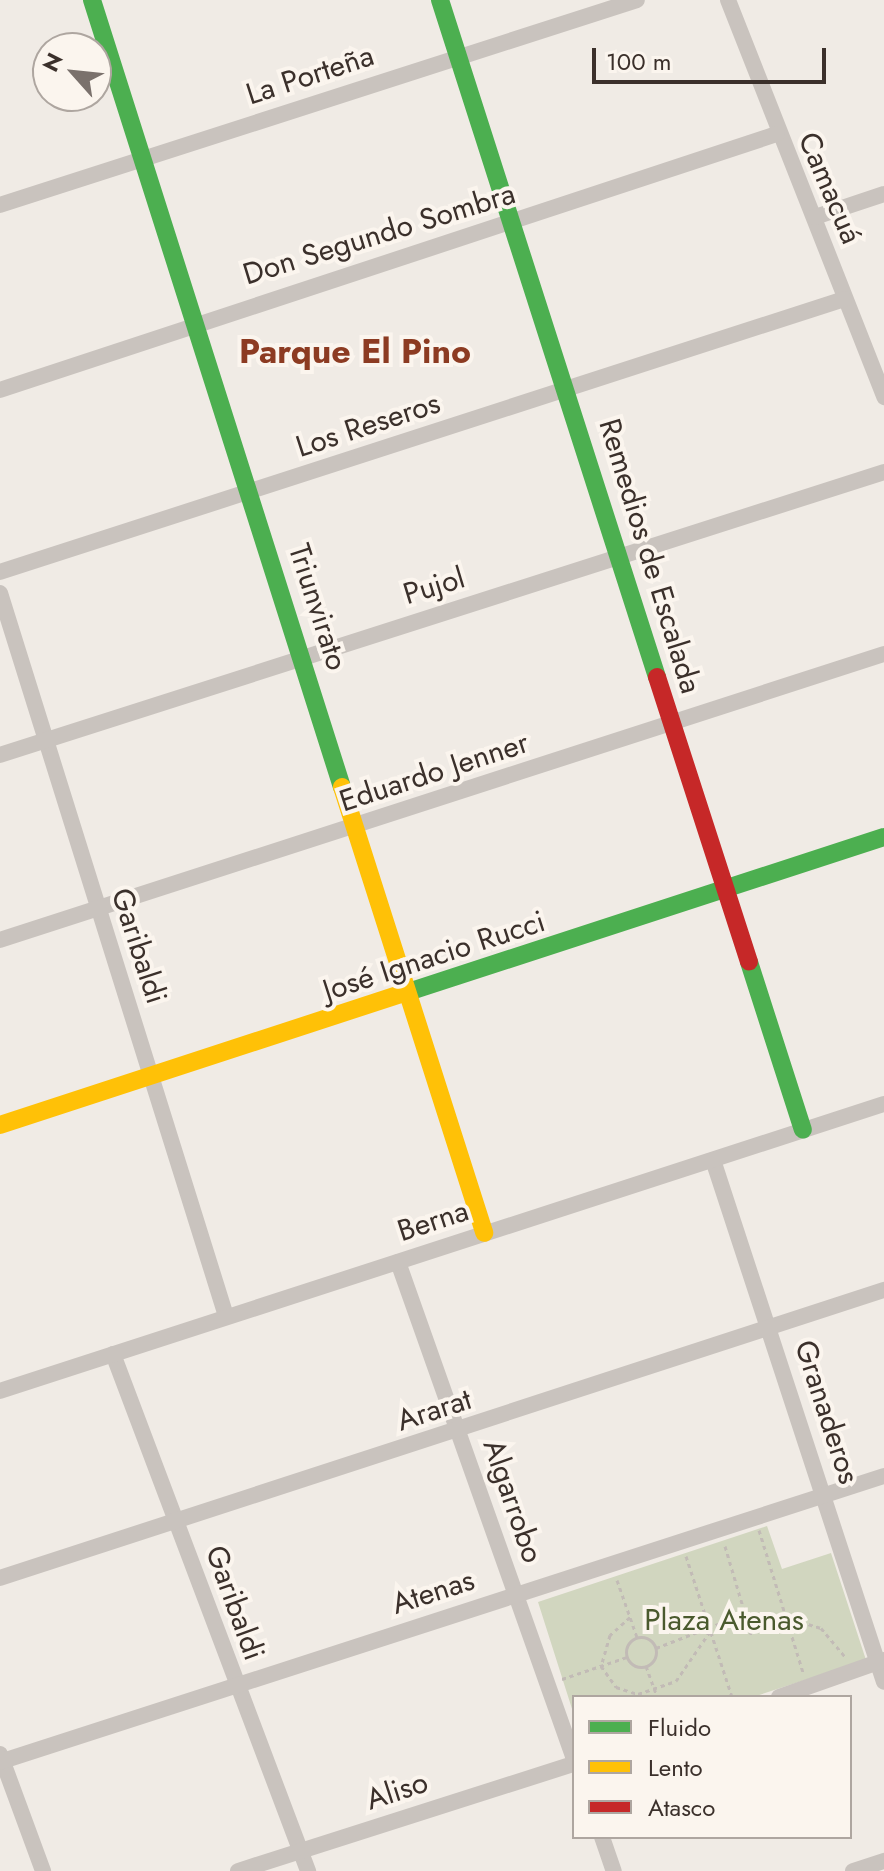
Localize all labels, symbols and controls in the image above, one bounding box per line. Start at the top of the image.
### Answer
north arrow [32,32,112,112]
scale bar [596,32,830,82]
street label: La Porteña [242,37,378,113]
text: 100 m [606,44,672,79]
text: N [34,47,71,77]
street label: Camacuá [790,127,870,249]
street label: Don Segundo Sombra [239,175,519,293]
district label: Parque El Pino [239,332,471,372]
street label: Los Reseros [292,385,444,465]
street label: Remedios de Escalada [591,414,709,698]
street label: Triunvirato [281,539,355,675]
street label: Pujol [399,560,469,612]
street label: Eduardo Jenner [335,725,533,819]
street label: Garibaldi [103,884,175,1008]
street label: José Ignacio Rucci [318,903,550,1009]
street label: Berna [393,1193,473,1249]
street label: Granaderos [787,1336,867,1488]
street label: Ararat [392,1381,476,1439]
street label: Algarrobo [475,1435,551,1567]
street label: Garibaldi [198,1541,272,1665]
street label: Atenas [387,1562,479,1622]
park label: Plaza Atenas [644,1602,804,1638]
legend [572,1695,852,1839]
text: Fluido [648,1710,711,1745]
text: Lento [648,1750,703,1785]
street label: Aliso [361,1764,433,1818]
text: Atasco [648,1790,715,1825]

